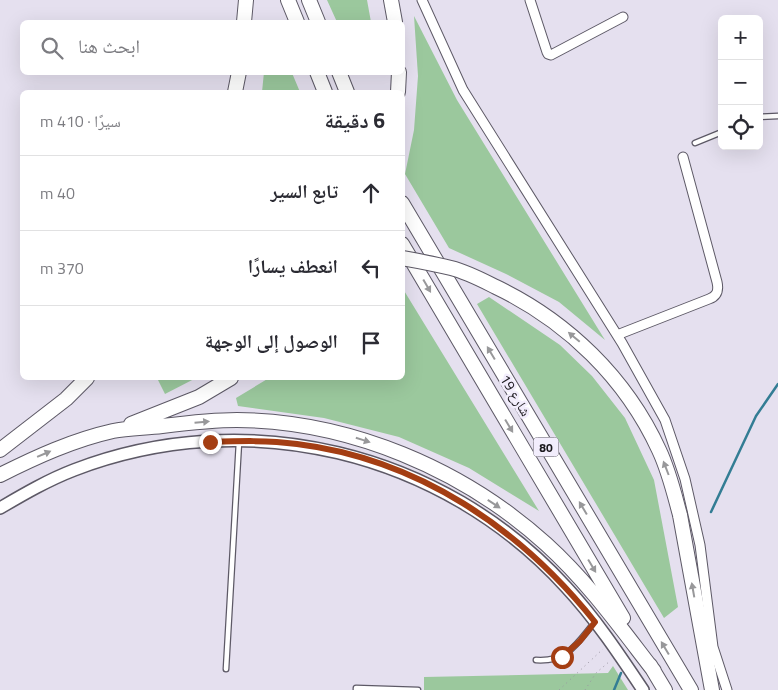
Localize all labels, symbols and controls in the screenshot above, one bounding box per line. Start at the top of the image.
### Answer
map controls [718,15,763,150]
button: + [718,15,763,60]
search box [20,20,405,75]
text: ابحث هنا [78,31,140,60]
icon: search [38,34,66,62]
button: − [718,60,763,105]
text: 6 دقيقة [325,104,385,136]
button: locate [718,105,763,150]
text: سيرًا · 410 m [40,109,121,133]
text: تابع السير [270,176,338,205]
icon: ahead [357,179,385,207]
text: 40 m [40,181,75,205]
text: انعطف يسارًا [248,251,338,280]
icon: left [357,254,385,282]
text: 370 m [40,256,84,280]
one-way arrow [422,280,431,293]
text: الوصول إلى الوجهة [205,326,338,355]
icon: arrive [357,329,385,357]
one-way arrow [567,331,580,342]
one-way arrow [487,347,496,360]
street label: شارع 19 [495,370,537,420]
one-way arrow [195,417,211,425]
one-way arrow [505,420,514,433]
route end [199,431,222,454]
one-way arrow [355,437,370,445]
road number: 80 [534,438,558,457]
one-way arrow [37,449,51,457]
one-way arrow [662,460,670,475]
one-way arrow [487,499,500,509]
one-way arrow [578,502,587,515]
one-way arrow [587,560,596,573]
one-way arrow [689,582,697,598]
one-way arrow [661,642,670,655]
route start [551,646,574,669]

